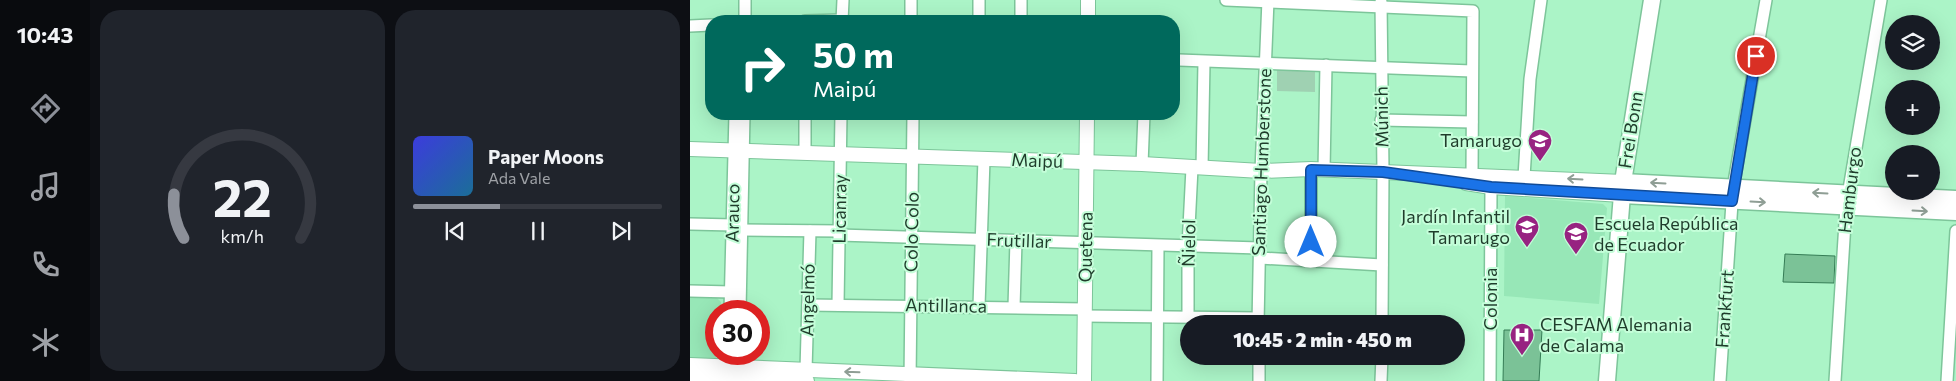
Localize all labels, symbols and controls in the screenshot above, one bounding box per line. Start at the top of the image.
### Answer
map controls [1885,15,1940,200]
button: layers [1885,15,1940,70]
text: 10:43 [17,21,73,48]
text: 50 m [813,32,894,75]
icon: right [730,35,795,100]
pin [1735,35,1777,77]
icon: arrive [1742,42,1770,70]
street label: Santiago Humberstone [1247,68,1275,256]
text: Maipú [813,75,876,102]
button: + [1885,80,1940,135]
street label: Múnich [1369,86,1393,148]
street label: Frei Bonn [1613,90,1647,170]
icon: directions [28,91,63,126]
school or university icon: Tamarugo [1527,128,1553,162]
place label: Tamarugo [1440,129,1522,151]
text: Paper Moons [488,145,604,168]
street label: Hamburgo [1833,145,1865,234]
button: − [1885,145,1940,200]
street label: Maipú [1011,148,1063,172]
text: 22 [213,164,272,228]
text: Ada Vale [488,168,550,187]
icon: music [28,169,63,204]
street label: Licanray [827,174,851,244]
one-way arrow [1567,175,1583,184]
one-way arrow [1650,179,1666,188]
street label: Arauco [720,184,744,242]
one-way arrow [1812,188,1828,197]
street label: Colo Colo [899,192,923,272]
one-way arrow [1750,198,1766,207]
place label: Jardín Infantil Tamarugo [1401,205,1510,248]
one-way arrow [1912,206,1928,215]
street label: Quetena [1073,211,1097,282]
place label: Escuela República de Ecuador [1594,212,1739,255]
school or university icon: Jardín Infantil Tamarugo [1514,214,1540,248]
position arrow [1284,215,1336,267]
icon: previous [441,217,469,245]
icon: pause [524,217,552,245]
icon: next [607,217,635,245]
street label: Ñielol [1177,219,1199,267]
school or university icon: Escuela República de Ecuador [1563,221,1589,255]
text: km/h [221,225,264,247]
street label: Frutillar [986,228,1052,252]
icon: phone [28,247,63,282]
street label: Angelmó [795,263,819,337]
street label: Colonia [1479,268,1501,330]
street label: Frankfurt [1710,269,1738,349]
street label: Antillanca [905,293,987,317]
speed limit sign: 30 [705,300,770,365]
place label: CESFAM Alemania de Calama [1540,313,1692,356]
hospital icon: CESFAM Alemania de Calama [1509,322,1535,356]
icon: climate [28,325,63,360]
text: 10:45 · 2 min · 450 m [1233,328,1412,351]
one-way arrow [844,367,860,376]

